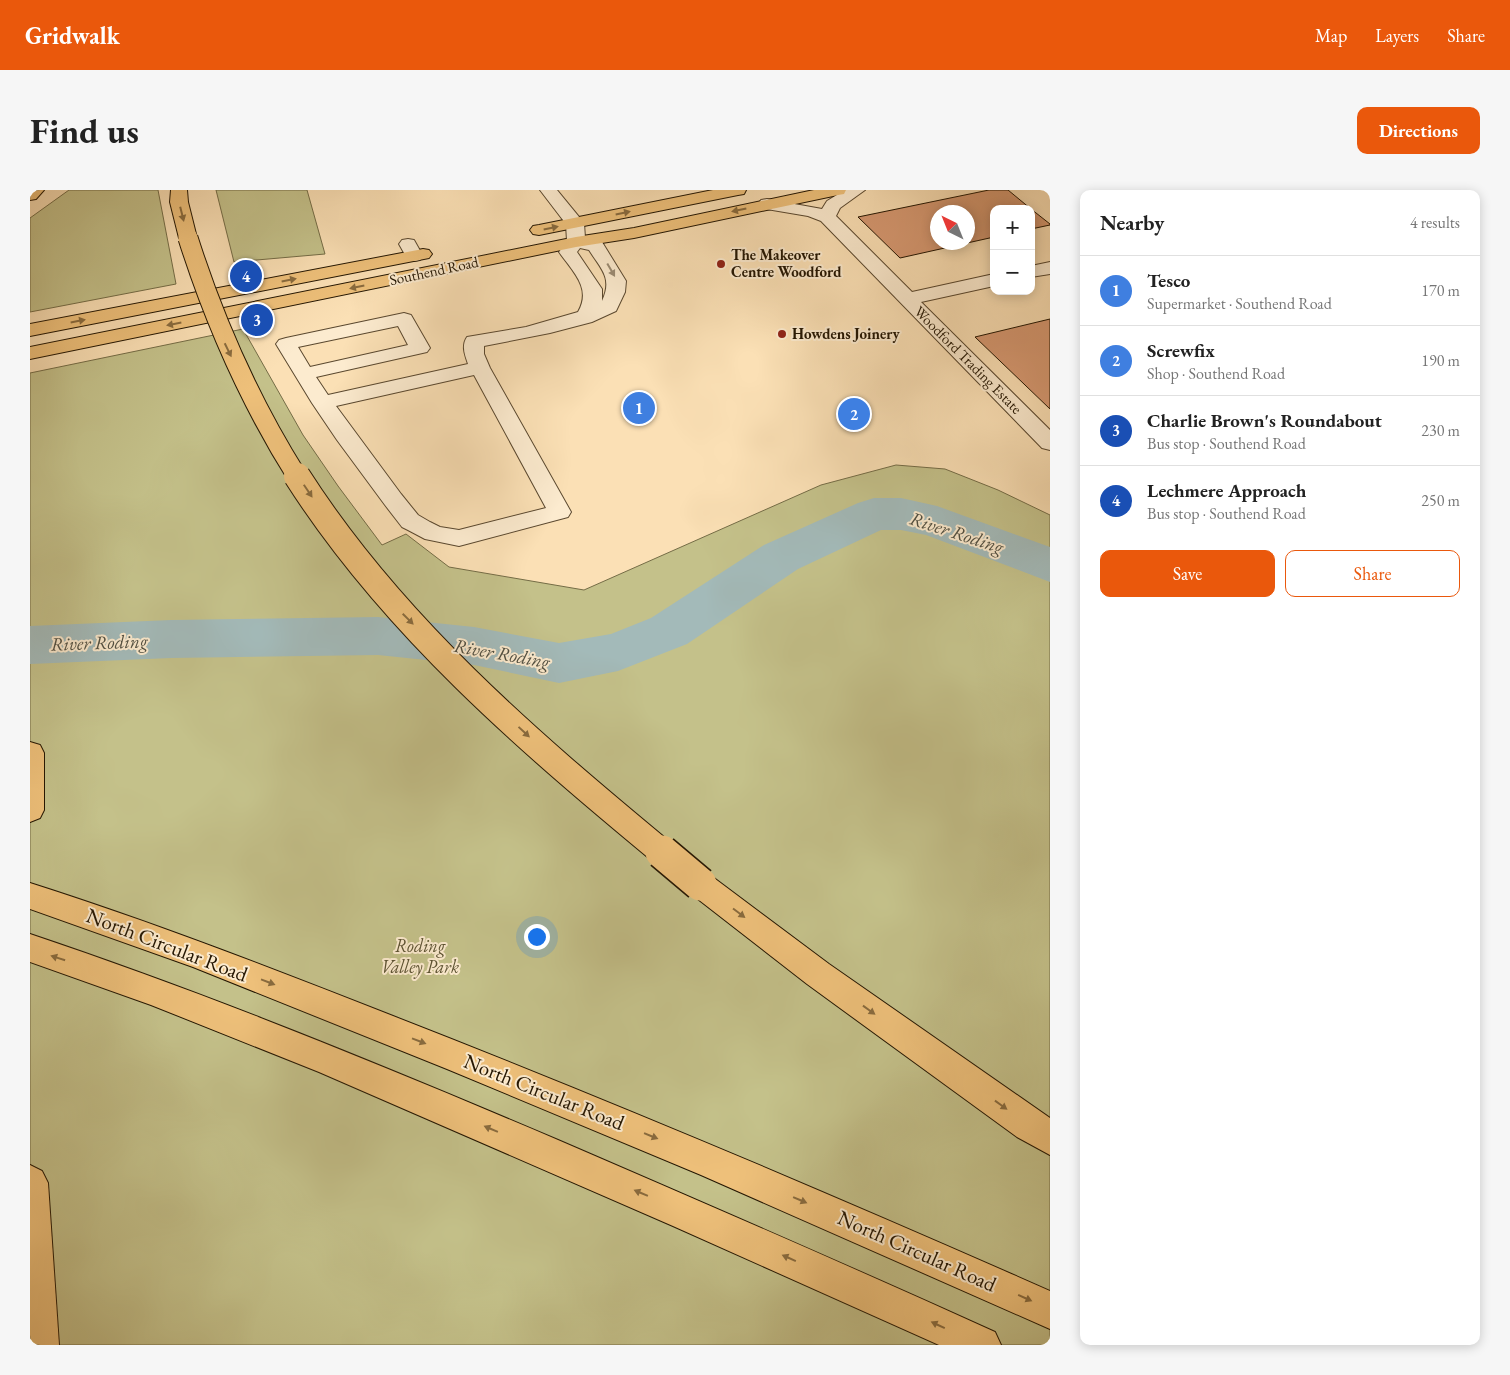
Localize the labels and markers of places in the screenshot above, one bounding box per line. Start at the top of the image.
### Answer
place label: The Makeover Centre Woodford [731,245,842,281]
pin: 4 [230,257,262,295]
marker: The Makeover Centre Woodford [715,258,727,270]
pin: 3 [241,301,273,339]
place label: Howdens Joinery [792,324,900,343]
marker: Howdens Joinery [776,328,788,340]
pin: 1 [623,389,655,427]
pin: 2 [838,395,870,433]

